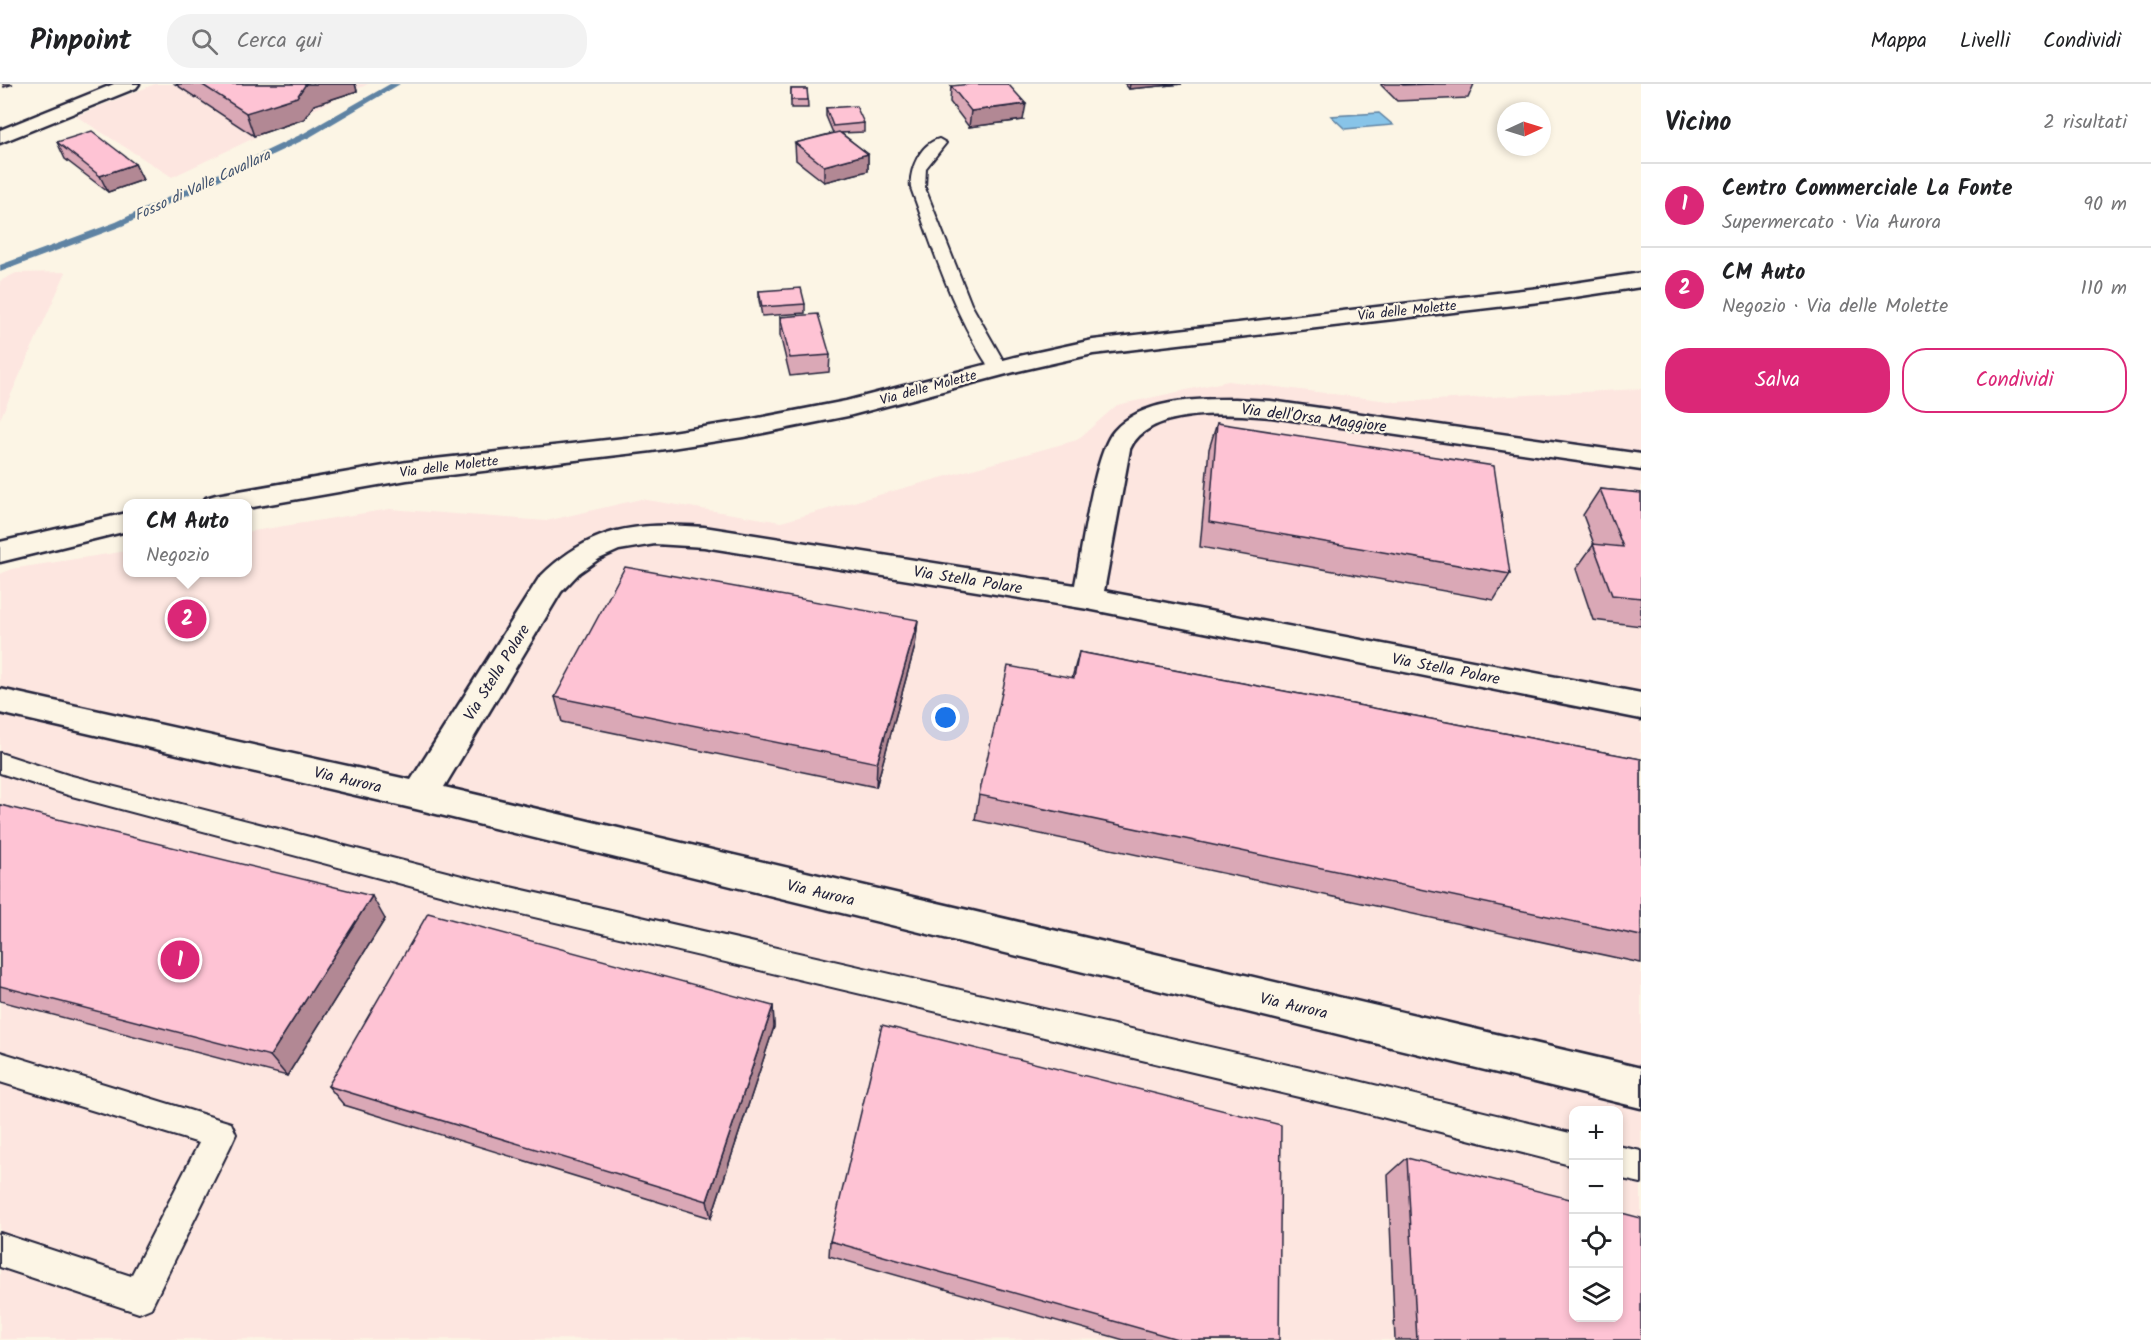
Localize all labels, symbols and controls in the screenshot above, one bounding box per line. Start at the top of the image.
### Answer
search box [167,14,587,68]
text: Pinpoint [30,19,131,64]
text: Cerca qui [236,24,322,59]
icon: search [188,25,221,58]
text: Mappa [1870,25,1927,58]
text: Livelli [1960,25,2010,58]
text: Condividi [2043,25,2121,58]
north arrow [1497,102,1551,156]
text: Vicino [1665,102,1731,144]
text: 2 risultati [2043,107,2127,139]
water label: Fosso di Valle Cavallara [130,143,276,228]
text: Centro Commerciale La Fonte [1722,172,2013,207]
text: 1 [1681,189,1688,221]
text: 90 m [2083,189,2127,221]
text: Supermercato · Via Aurora [1722,207,1941,239]
text: CM Auto [1722,256,1805,291]
text: 2 [1679,273,1690,305]
text: 110 m [2081,273,2127,305]
text: Negozio · Via delle Molette [1722,291,1948,323]
street label: Via delle Molette [1357,295,1458,327]
button: Salva [1665,348,1890,413]
button: Condividi [1902,348,2127,413]
street label: Via delle Molette [877,364,980,411]
street label: Via dell'Orsa Maggiore [1240,397,1388,440]
street label: Via delle Molette [399,450,500,484]
popup [123,499,252,577]
text: CM Auto [146,505,229,540]
text: Negozio [146,540,210,572]
street label: Via Stella Polare [912,560,1024,601]
pin: 2 [168,596,207,642]
street label: Via Stella Polare [458,620,537,726]
street label: Via Stella Polare [1389,647,1502,692]
your location [931,703,960,732]
street label: Via Aurora [311,761,384,800]
street label: Via Aurora [784,874,857,913]
pin: 1 [160,938,200,982]
street label: Via Aurora [1257,987,1330,1026]
map controls [1569,1106,1623,1322]
button: + [1569,1106,1623,1160]
button: − [1569,1160,1623,1214]
button: locate [1569,1214,1623,1268]
button: layers [1569,1268,1623,1322]

